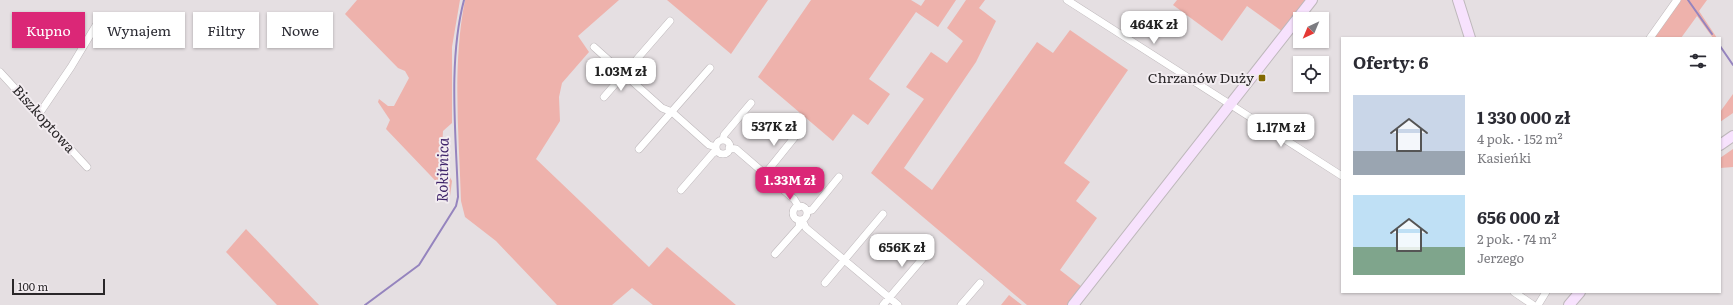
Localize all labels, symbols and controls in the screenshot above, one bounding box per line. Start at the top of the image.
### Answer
pin: 464K zł [1117,11,1191,45]
chip: Kupno [12,12,85,48]
chip: Wynajem [93,12,185,48]
chip: Filtry [193,12,259,48]
chip: Nowe [267,12,333,48]
north arrow [1293,12,1329,48]
map controls [1293,12,1329,92]
text: 464K zł [1130,14,1178,33]
text: Oferty: 6 [1353,49,1429,74]
icon: filters [1687,50,1709,72]
button: locate [1293,56,1329,92]
pin: 1.03M zł [580,58,662,92]
text: 1.03M zł [595,61,647,80]
place label: Chrzanów Duży [1148,67,1255,87]
marker: Chrzanów Duży [1257,73,1267,83]
street label: Biszkoptowa [9,80,81,157]
text: 1 330 000 zł [1477,104,1570,129]
icon: home [1385,111,1433,159]
pin: 537K zł [737,113,811,147]
pin: 1.17M zł [1240,114,1322,148]
text: 537K zł [751,116,797,135]
text: 1.17M zł [1256,117,1306,136]
text: 4 pok. · 152 m² [1477,129,1563,148]
water label: Rokitnica [429,137,454,203]
text: Kasieńki [1477,148,1531,167]
pin: 1.33M zł [749,167,831,201]
text: 1.33M zł [764,170,816,189]
text: 656 000 zł [1477,204,1560,229]
icon: home [1385,211,1433,259]
text: 2 pok. · 74 m² [1477,229,1557,248]
pin: 656K zł [865,234,939,268]
text: 656K zł [879,237,925,256]
text: Jerzego [1477,248,1524,267]
scale bar [12,277,105,296]
text: 100 m [18,278,48,294]

